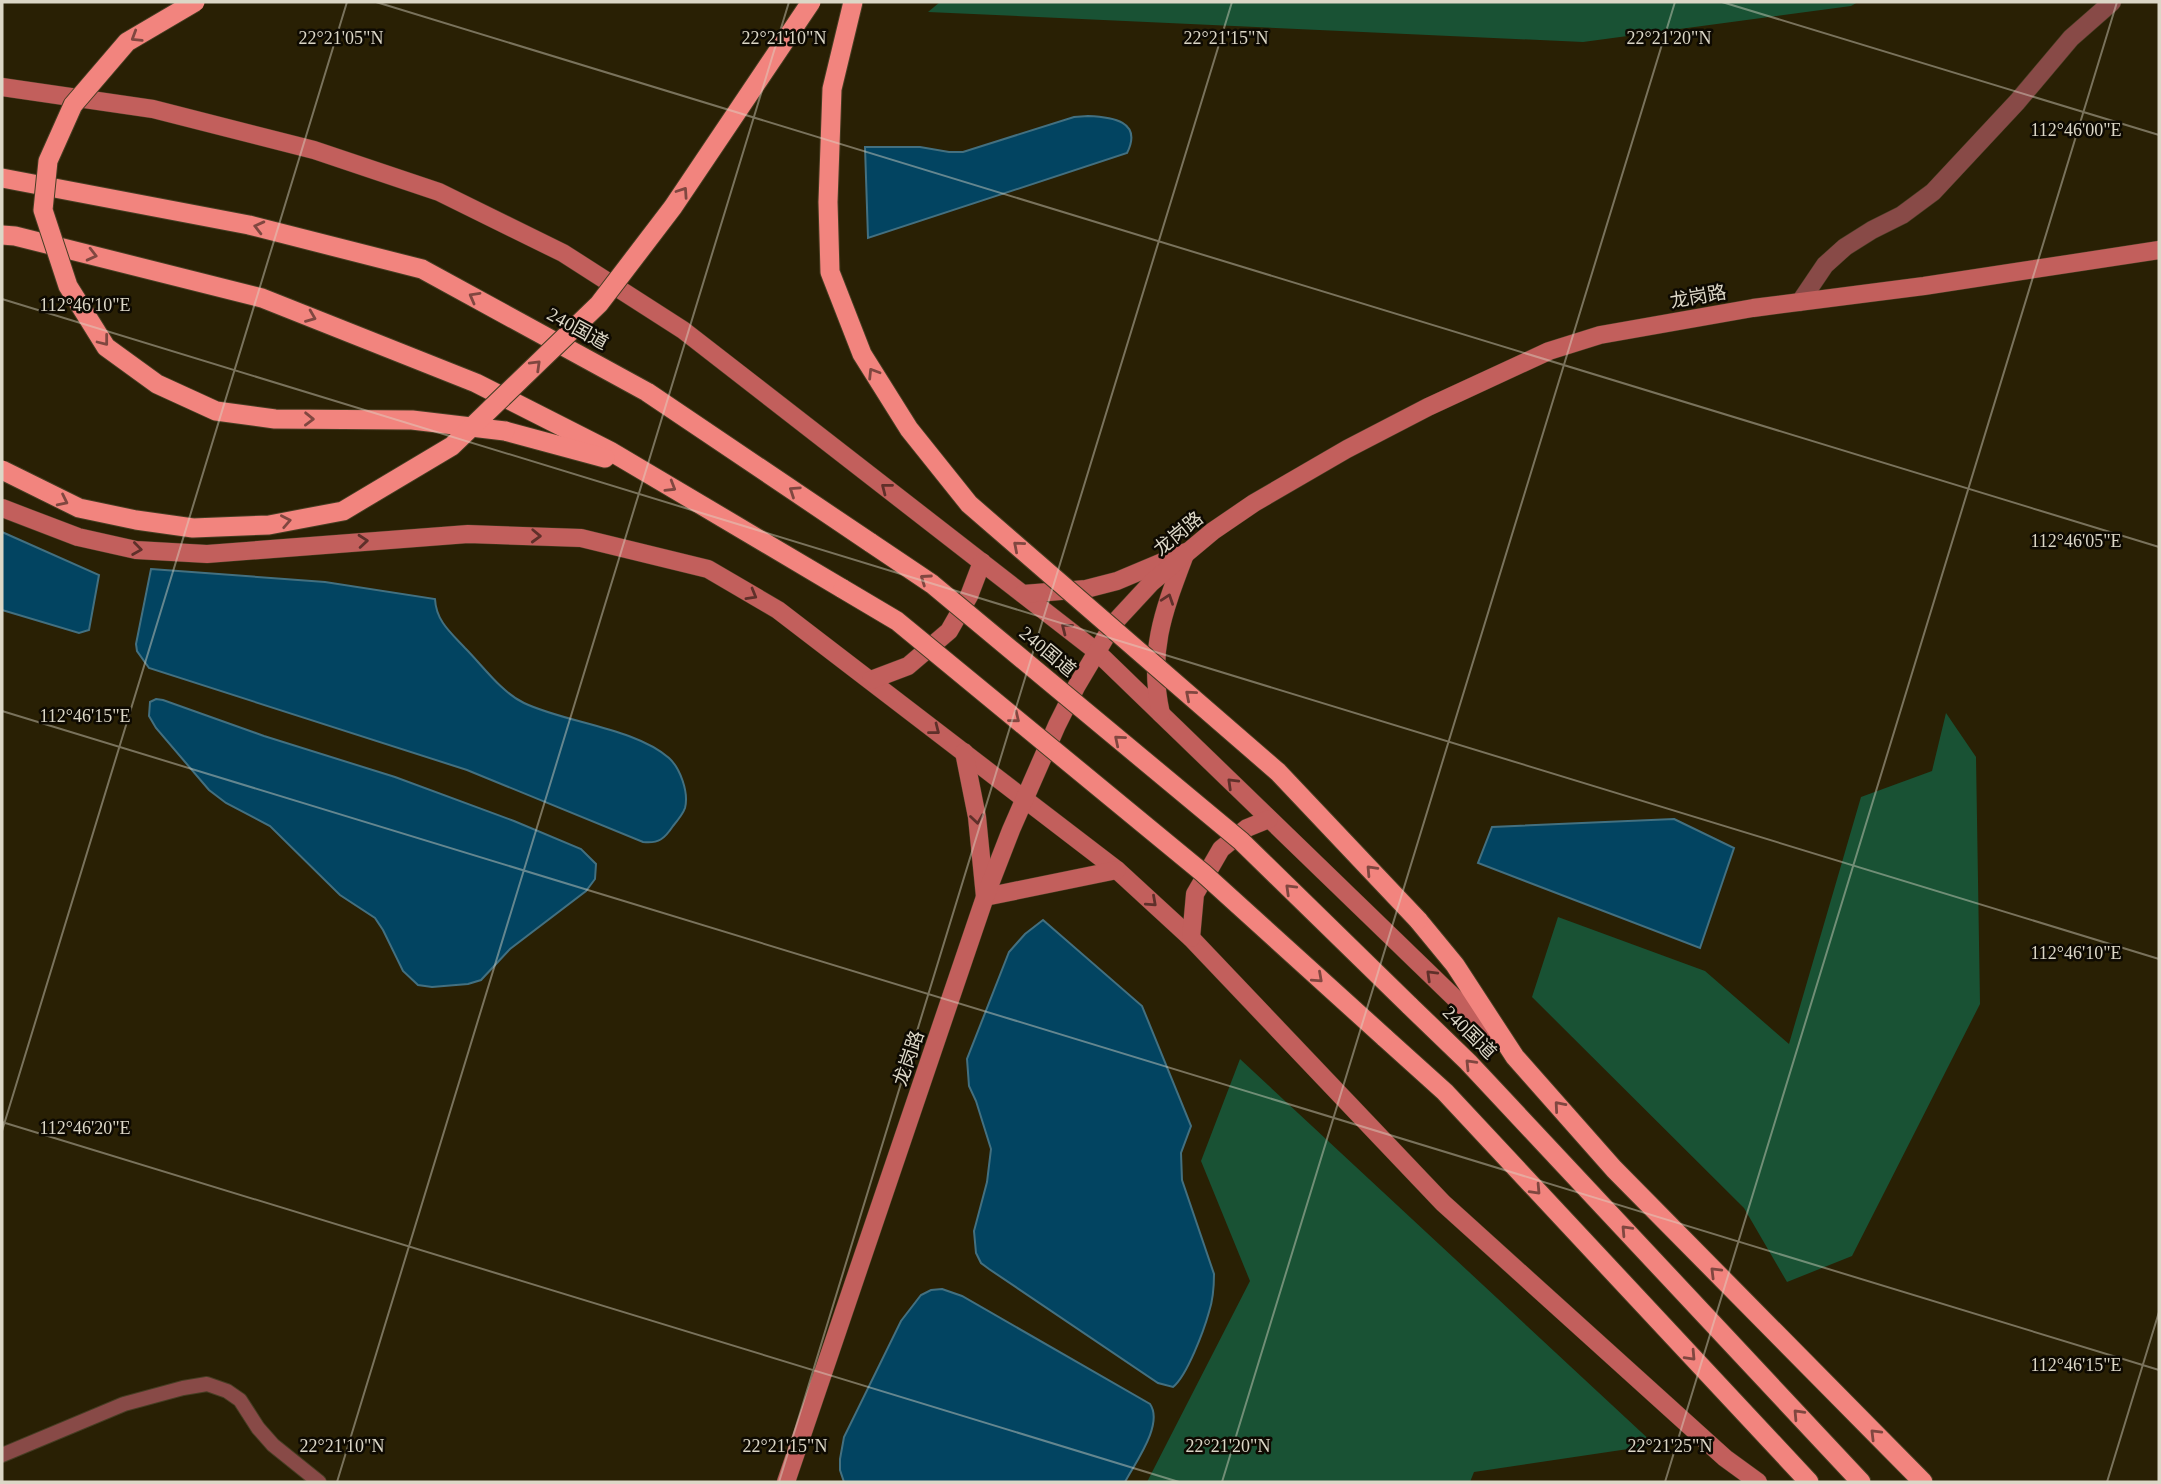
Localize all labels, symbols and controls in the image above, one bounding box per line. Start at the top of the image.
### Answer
one-way arrow [131,28,144,41]
text: 22°21'05"N [299,28,383,48]
text: 22°21'10"N [742,28,826,48]
text: 22°21'15"N [1184,28,1268,48]
text: 22°21'20"N [1627,28,1711,48]
text: 112°46'00"E [2030,120,2122,140]
one-way arrow [675,187,687,200]
one-way arrow [253,221,265,235]
one-way arrow [86,247,98,261]
street label: 龙岗路 [1668,281,1728,312]
one-way arrow [469,292,481,305]
text: 112°46'10"E [39,295,131,315]
street label: 240国道 [544,303,612,354]
one-way arrow [304,309,316,323]
one-way arrow [96,333,108,345]
one-way arrow [528,360,541,373]
one-way arrow [869,367,882,380]
one-way arrow [304,411,315,427]
one-way arrow [663,479,676,492]
one-way arrow [882,484,894,497]
one-way arrow [789,487,802,499]
one-way arrow [56,492,68,506]
street label: 龙岗路 [1150,507,1207,559]
one-way arrow [280,515,292,530]
one-way arrow [531,529,542,544]
text: 112°46'05"E [2030,531,2122,551]
one-way arrow [358,534,369,549]
one-way arrow [131,542,143,557]
one-way arrow [1014,542,1027,554]
one-way arrow [919,574,932,587]
one-way arrow [745,587,758,600]
one-way arrow [1160,593,1174,605]
street label: 240国道 [1015,622,1080,681]
one-way arrow [1061,623,1074,636]
one-way arrow [1186,691,1199,703]
text: 112°46'15"E [39,706,131,726]
one-way arrow [1008,710,1020,723]
one-way arrow [928,721,940,734]
one-way arrow [1114,736,1127,748]
one-way arrow [1227,778,1240,791]
one-way arrow [969,813,984,825]
one-way arrow [1367,865,1379,878]
one-way arrow [1285,885,1298,898]
one-way arrow [1144,894,1157,906]
text: 112°46'10"E [2030,943,2122,963]
one-way arrow [1310,969,1323,982]
one-way arrow [1426,971,1439,984]
street label: 240国道 [1439,1001,1501,1063]
street label: 龙岗路 [889,1028,928,1089]
one-way arrow [1466,1060,1479,1073]
one-way arrow [1555,1101,1567,1114]
text: 112°46'20"E [39,1118,131,1138]
one-way arrow [1527,1181,1540,1194]
one-way arrow [1621,1225,1634,1238]
one-way arrow [1711,1267,1724,1280]
one-way arrow [1683,1348,1695,1361]
text: 112°46'15"E [2030,1355,2122,1375]
one-way arrow [1793,1410,1806,1423]
one-way arrow [1870,1429,1883,1442]
text: 22°21'10"N [300,1436,384,1456]
text: 22°21'15"N [743,1436,827,1456]
text: 22°21'20"N [1186,1436,1270,1456]
text: 22°21'25"N [1628,1436,1712,1456]

